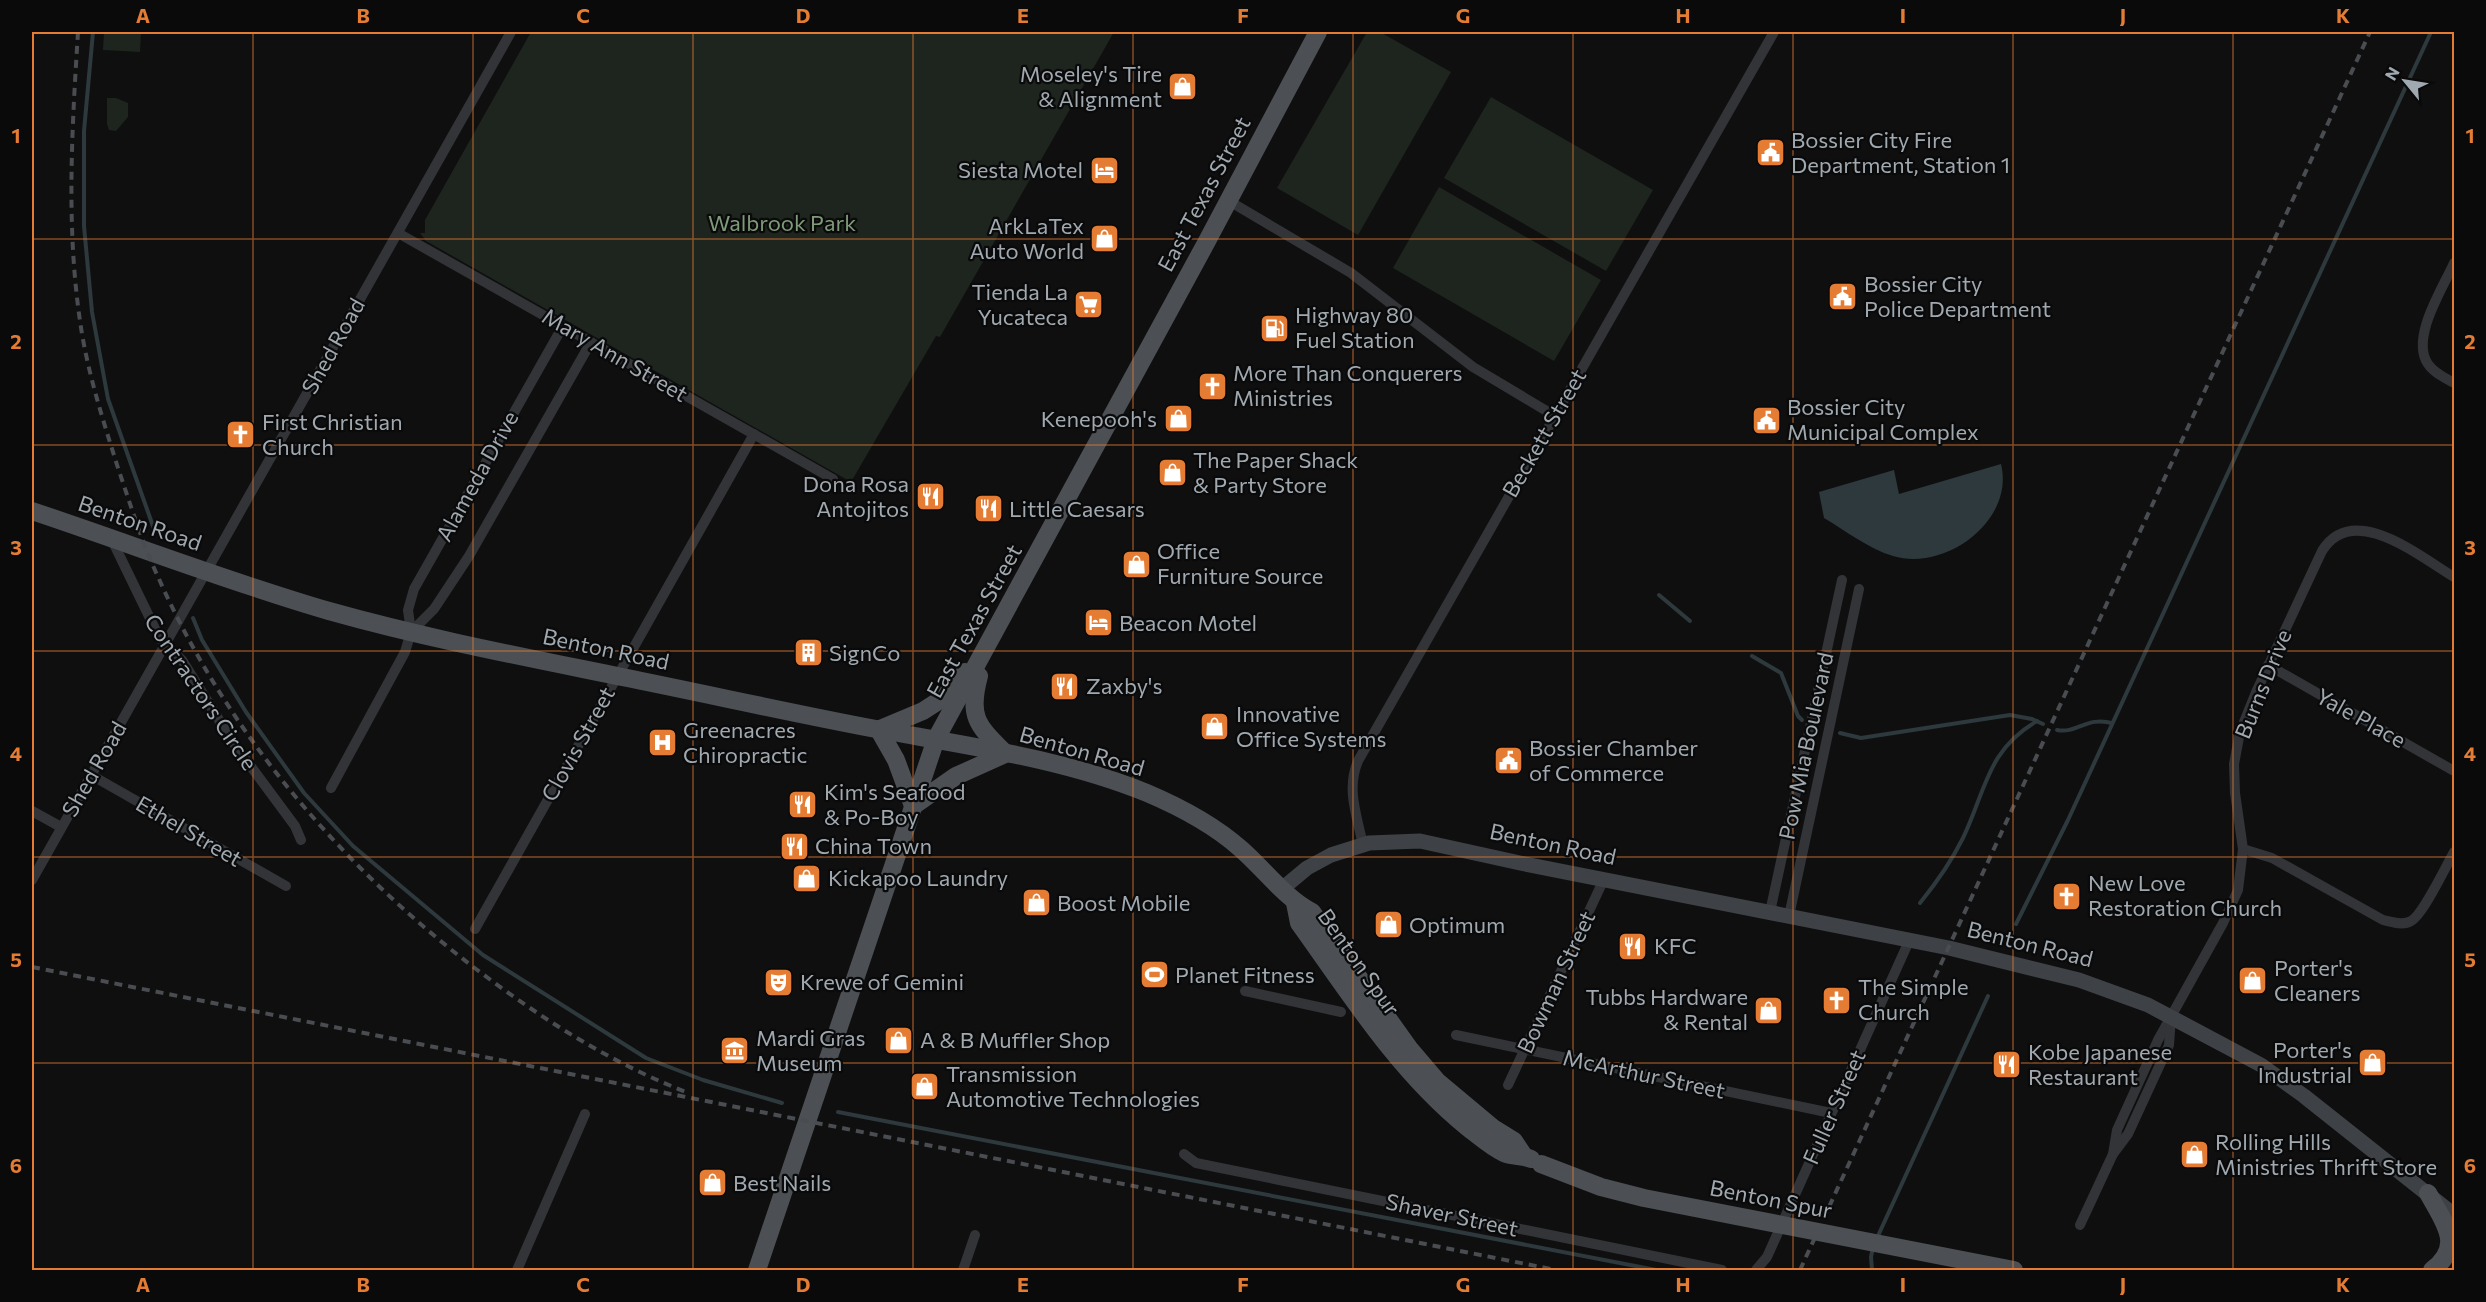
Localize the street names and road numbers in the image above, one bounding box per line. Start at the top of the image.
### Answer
street label: East Texas Street [1151,112,1256,276]
street label: Shed Road [295,293,370,398]
street label: Mary Ann Street [538,302,693,407]
street label: Beckett Street [1496,364,1591,502]
street label: Alameda Drive [430,406,523,546]
street label: Benton Road [75,489,205,556]
street label: East Texas Street [920,539,1027,702]
street label: Contractors Circle [139,608,264,775]
street label: Benton Road [540,622,672,675]
street label: Burns Drive [2228,625,2297,742]
street label: Pow Mia Boulevard [1772,650,1839,842]
street label: Clovis Street [535,682,620,806]
street label: Yale Place [2312,682,2411,753]
street label: Shed Road [56,716,132,821]
street label: Benton Road [1017,720,1148,781]
street label: Ethel Street [131,789,247,872]
street label: Benton Road [1487,817,1619,870]
street label: Benton Spur [1313,903,1406,1021]
street label: Bowman Street [1511,906,1600,1057]
street label: Benton Road [1964,915,2096,972]
street label: McArthur Street [1561,1043,1728,1104]
street label: Fuller Street [1796,1045,1871,1168]
street label: Benton Spur [1708,1173,1835,1224]
street label: Shaver Street [1384,1187,1521,1242]

